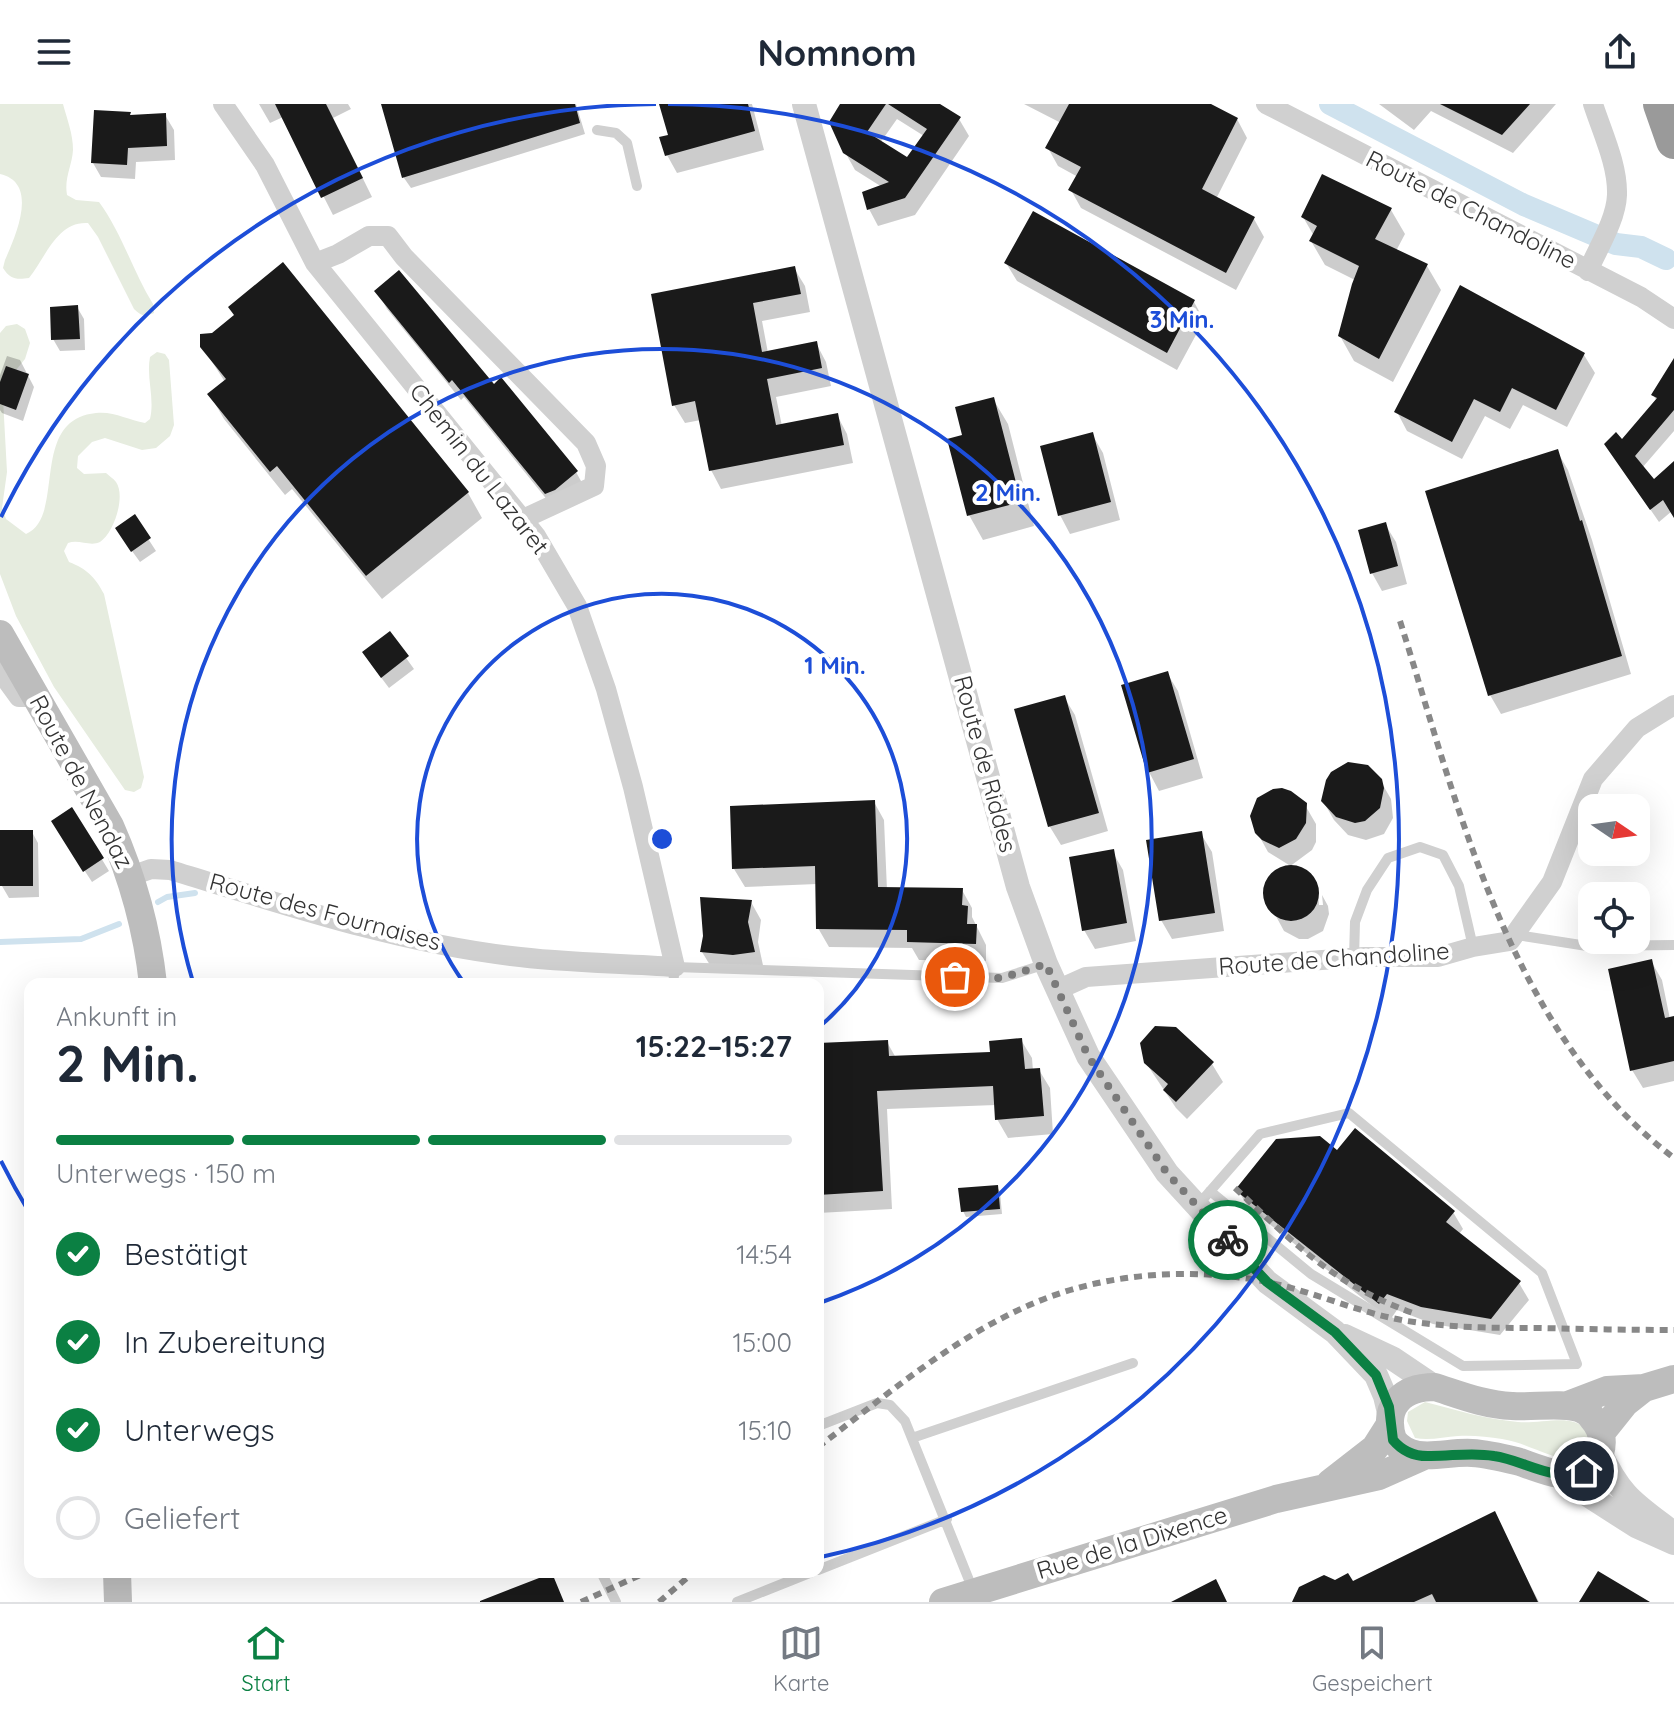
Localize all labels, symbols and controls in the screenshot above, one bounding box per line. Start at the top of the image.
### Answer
icon: menu [32,30,76,74]
text: Nomnom [757,30,917,75]
icon: share [1598,30,1642,74]
street label: Route de Chandoline [1361,143,1582,275]
text: 3 Min. [1149,304,1215,334]
street label: Chemin du Lazaret [404,377,556,560]
text: 2 Min. [975,477,1041,507]
text: 1 Min. [804,650,866,680]
street label: Route de Riddes [948,672,1024,856]
street label: Route de Nendaz [23,690,140,874]
north arrow [1578,794,1650,866]
map controls [1578,794,1650,954]
centre of rings [648,825,676,853]
street label: Route des Fournaises [206,866,444,956]
button: locate [1578,882,1650,954]
street label: Route de Chandoline [1217,935,1451,981]
pin [921,943,989,1011]
icon: bag [933,955,977,999]
text: Ankunft in [56,1000,177,1033]
text: 15:22–15:27 [636,1027,792,1065]
text: 2 Min. [56,1030,199,1095]
text: Unterwegs · 150 m [56,1157,276,1190]
courier [1188,1200,1268,1280]
icon: bike [1206,1218,1250,1262]
icon: check [56,1232,100,1276]
text: Bestätigt [124,1235,248,1273]
text: 14:54 [736,1238,792,1271]
icon: check [56,1320,100,1364]
text: In Zubereitung [124,1323,326,1361]
text: 15:00 [732,1326,792,1359]
icon: check [56,1408,100,1452]
text: Unterwegs [124,1411,275,1449]
text: 15:10 [738,1414,792,1447]
pin [1550,1437,1618,1505]
icon: home [1562,1449,1606,1493]
text: Geliefert [124,1499,240,1537]
street label: Rue de la Dixence [1033,1499,1231,1585]
tab: Start [241,1621,290,1697]
tab: Karte [773,1621,829,1697]
tab: Gespeichert [1312,1621,1433,1697]

